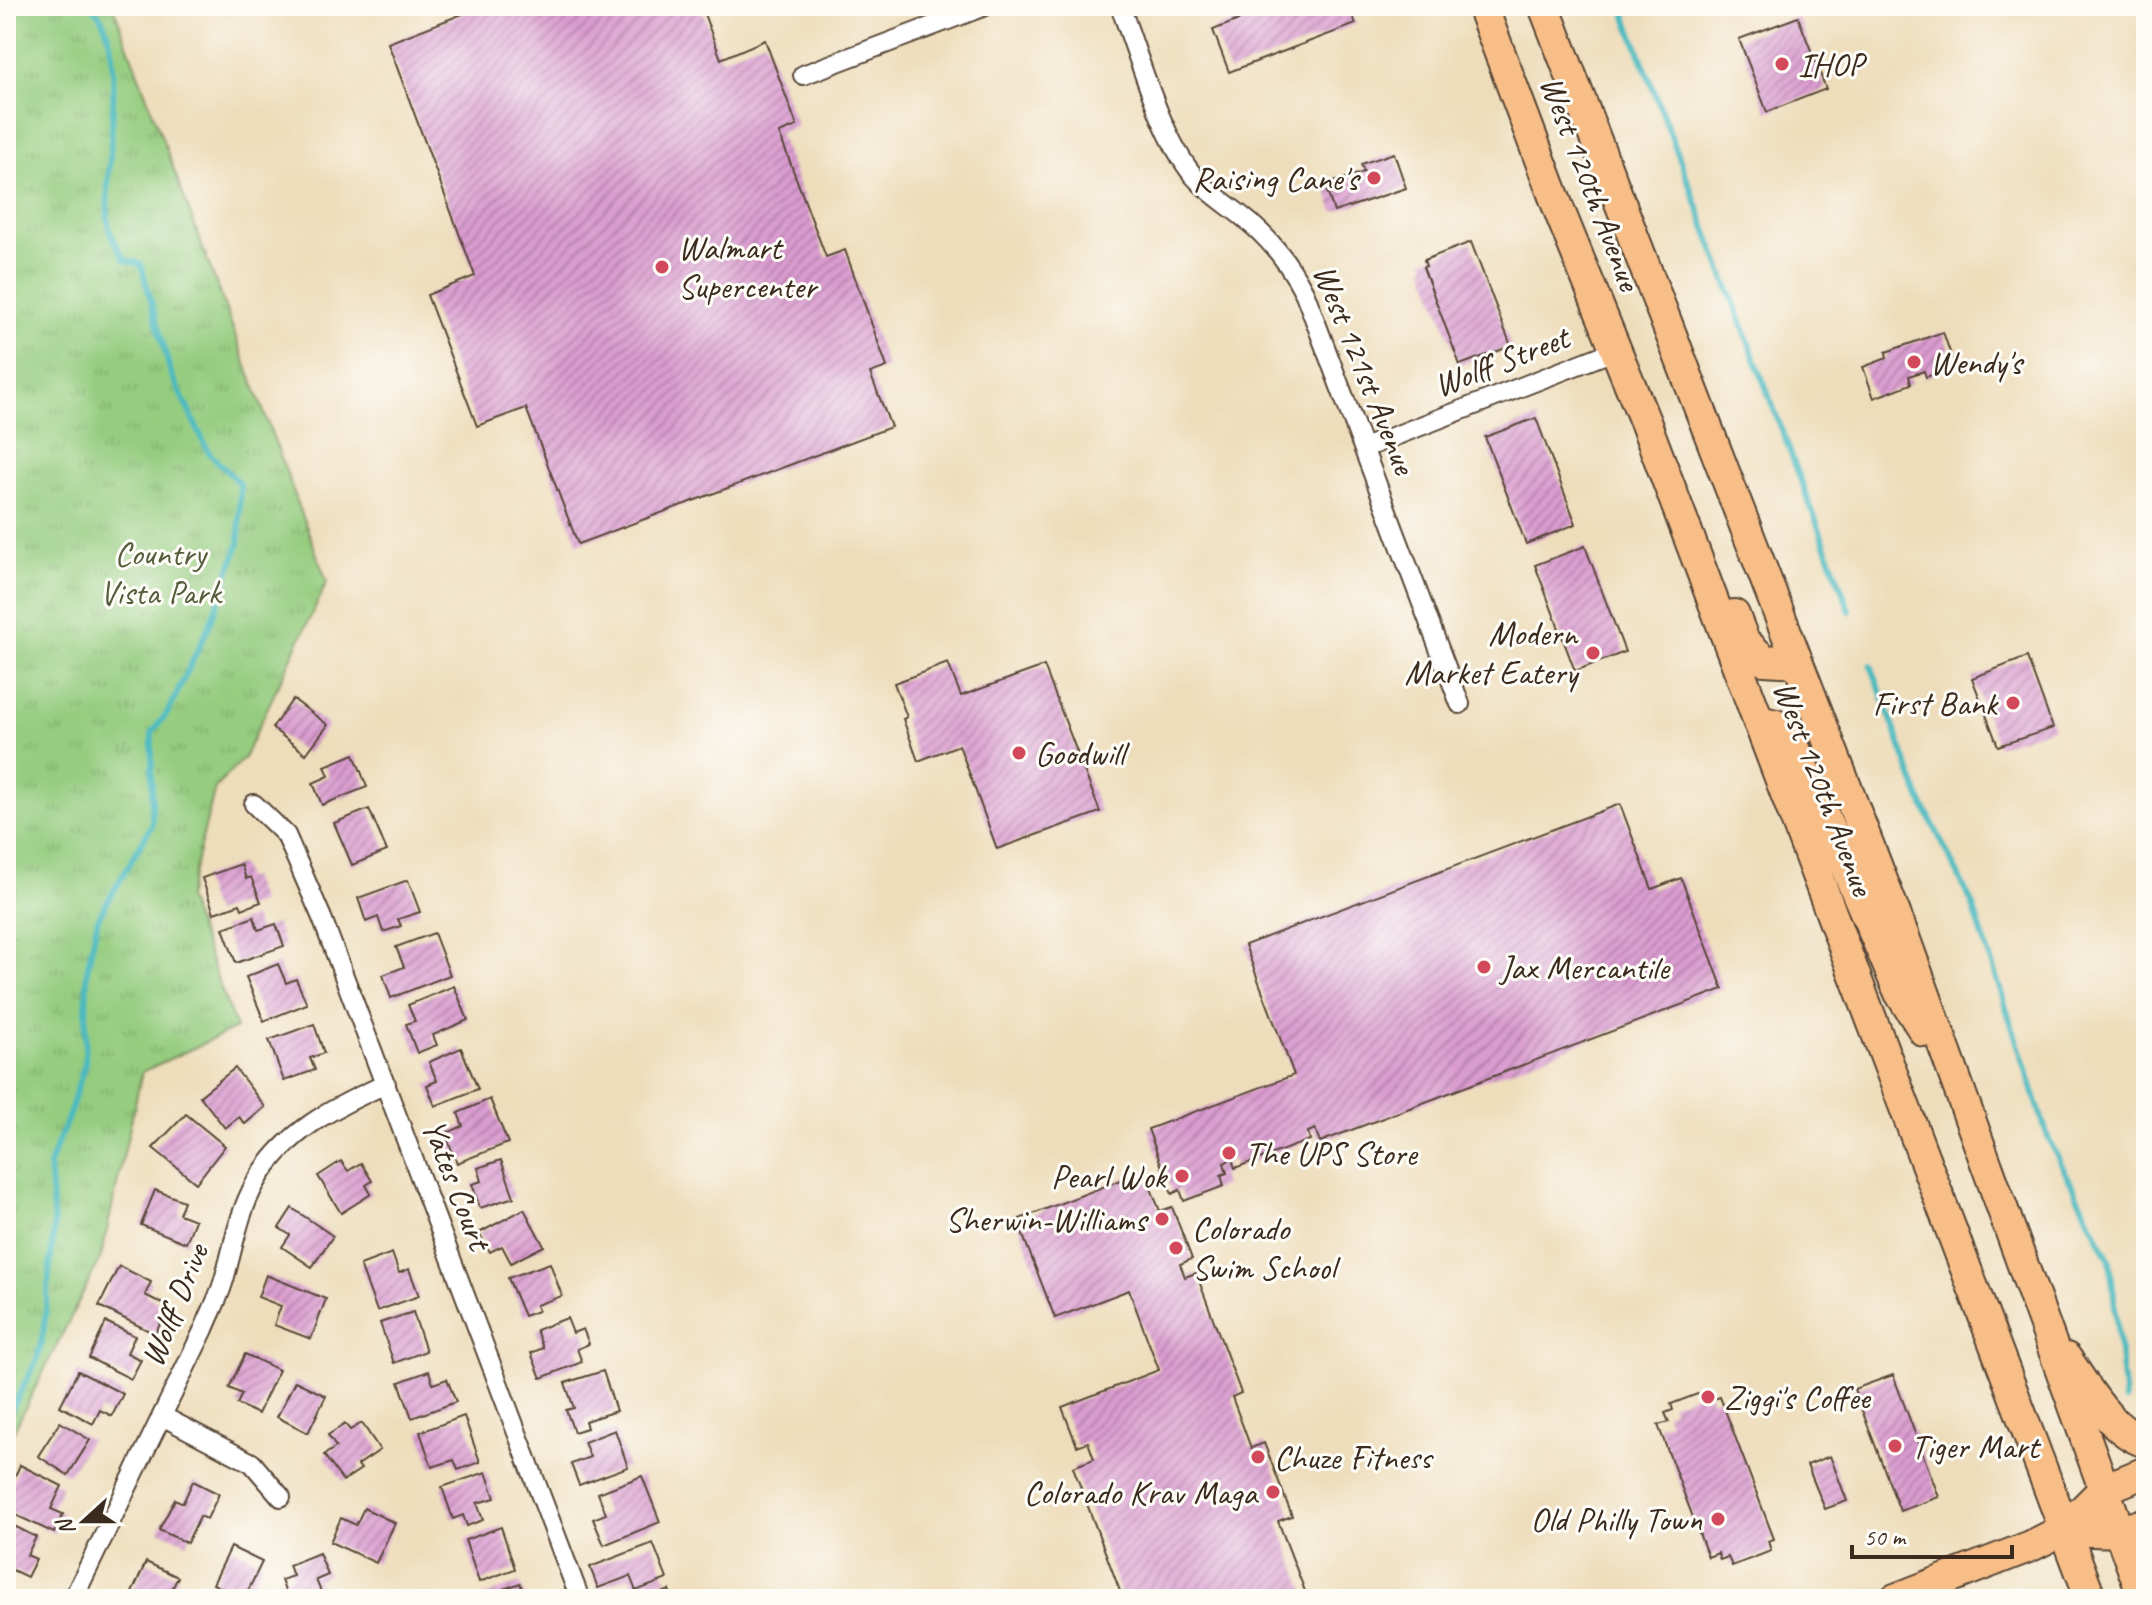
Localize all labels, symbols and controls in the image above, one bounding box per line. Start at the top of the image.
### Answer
place label: IHOP [1798,43,1868,86]
marker: IHOP [1773,55,1791,73]
street label: West 120th Avenue [1530,70,1652,298]
place label: Raising Cane's [1192,157,1361,200]
marker: Raising Cane's [1365,169,1383,187]
place label: Walmart Supercenter [678,226,819,308]
marker: Walmart Supercenter [653,258,671,276]
street label: West 121st Avenue [1303,258,1427,482]
street label: Wolff Street [1428,314,1578,406]
place label: Wendy's [1930,341,2025,384]
marker: Wendy's [1905,353,1923,371]
park label: Country Vista Park [100,532,223,614]
place label: Modern Market Eatery [1404,612,1580,694]
marker: Modern Market Eatery [1584,644,1602,662]
street label: West 120th Avenue [1763,675,1885,903]
place label: First Bank [1873,682,2000,725]
marker: First Bank [2004,694,2022,712]
place label: Goodwill [1035,732,1131,775]
marker: Goodwill [1010,744,1028,762]
place label: Jax Mercantile [1498,946,1671,989]
marker: Jax Mercantile [1475,958,1493,976]
street label: Yates Court [413,1113,503,1259]
place label: The UPS Store [1245,1132,1419,1175]
marker: The UPS Store [1220,1144,1238,1162]
place label: Pearl Wok [1051,1155,1169,1198]
marker: Pearl Wok [1173,1167,1191,1185]
place label: Sherwin-Williams [945,1198,1149,1241]
place label: Colorado Swim School [1192,1207,1342,1289]
marker: Sherwin-Williams [1153,1210,1171,1228]
street label: Wolff Drive [130,1236,219,1372]
marker: Colorado Swim School [1167,1239,1185,1257]
place label: Ziggi's Coffee [1724,1376,1872,1419]
marker: Ziggi's Coffee [1699,1388,1717,1406]
place label: Tiger Mart [1911,1425,2042,1468]
place label: Chuze Fitness [1274,1436,1435,1479]
marker: Tiger Mart [1886,1437,1904,1455]
marker: Chuze Fitness [1249,1448,1267,1466]
place label: Colorado Krav Maga [1024,1471,1259,1514]
north arrow [44,1481,124,1561]
marker: Colorado Krav Maga [1264,1483,1282,1501]
place label: Old Philly Town [1531,1498,1703,1541]
scale bar [1852,1509,2012,1559]
marker: Old Philly Town [1709,1510,1727,1528]
text: N [50,1513,82,1539]
text: 50 m [1864,1522,1907,1552]

